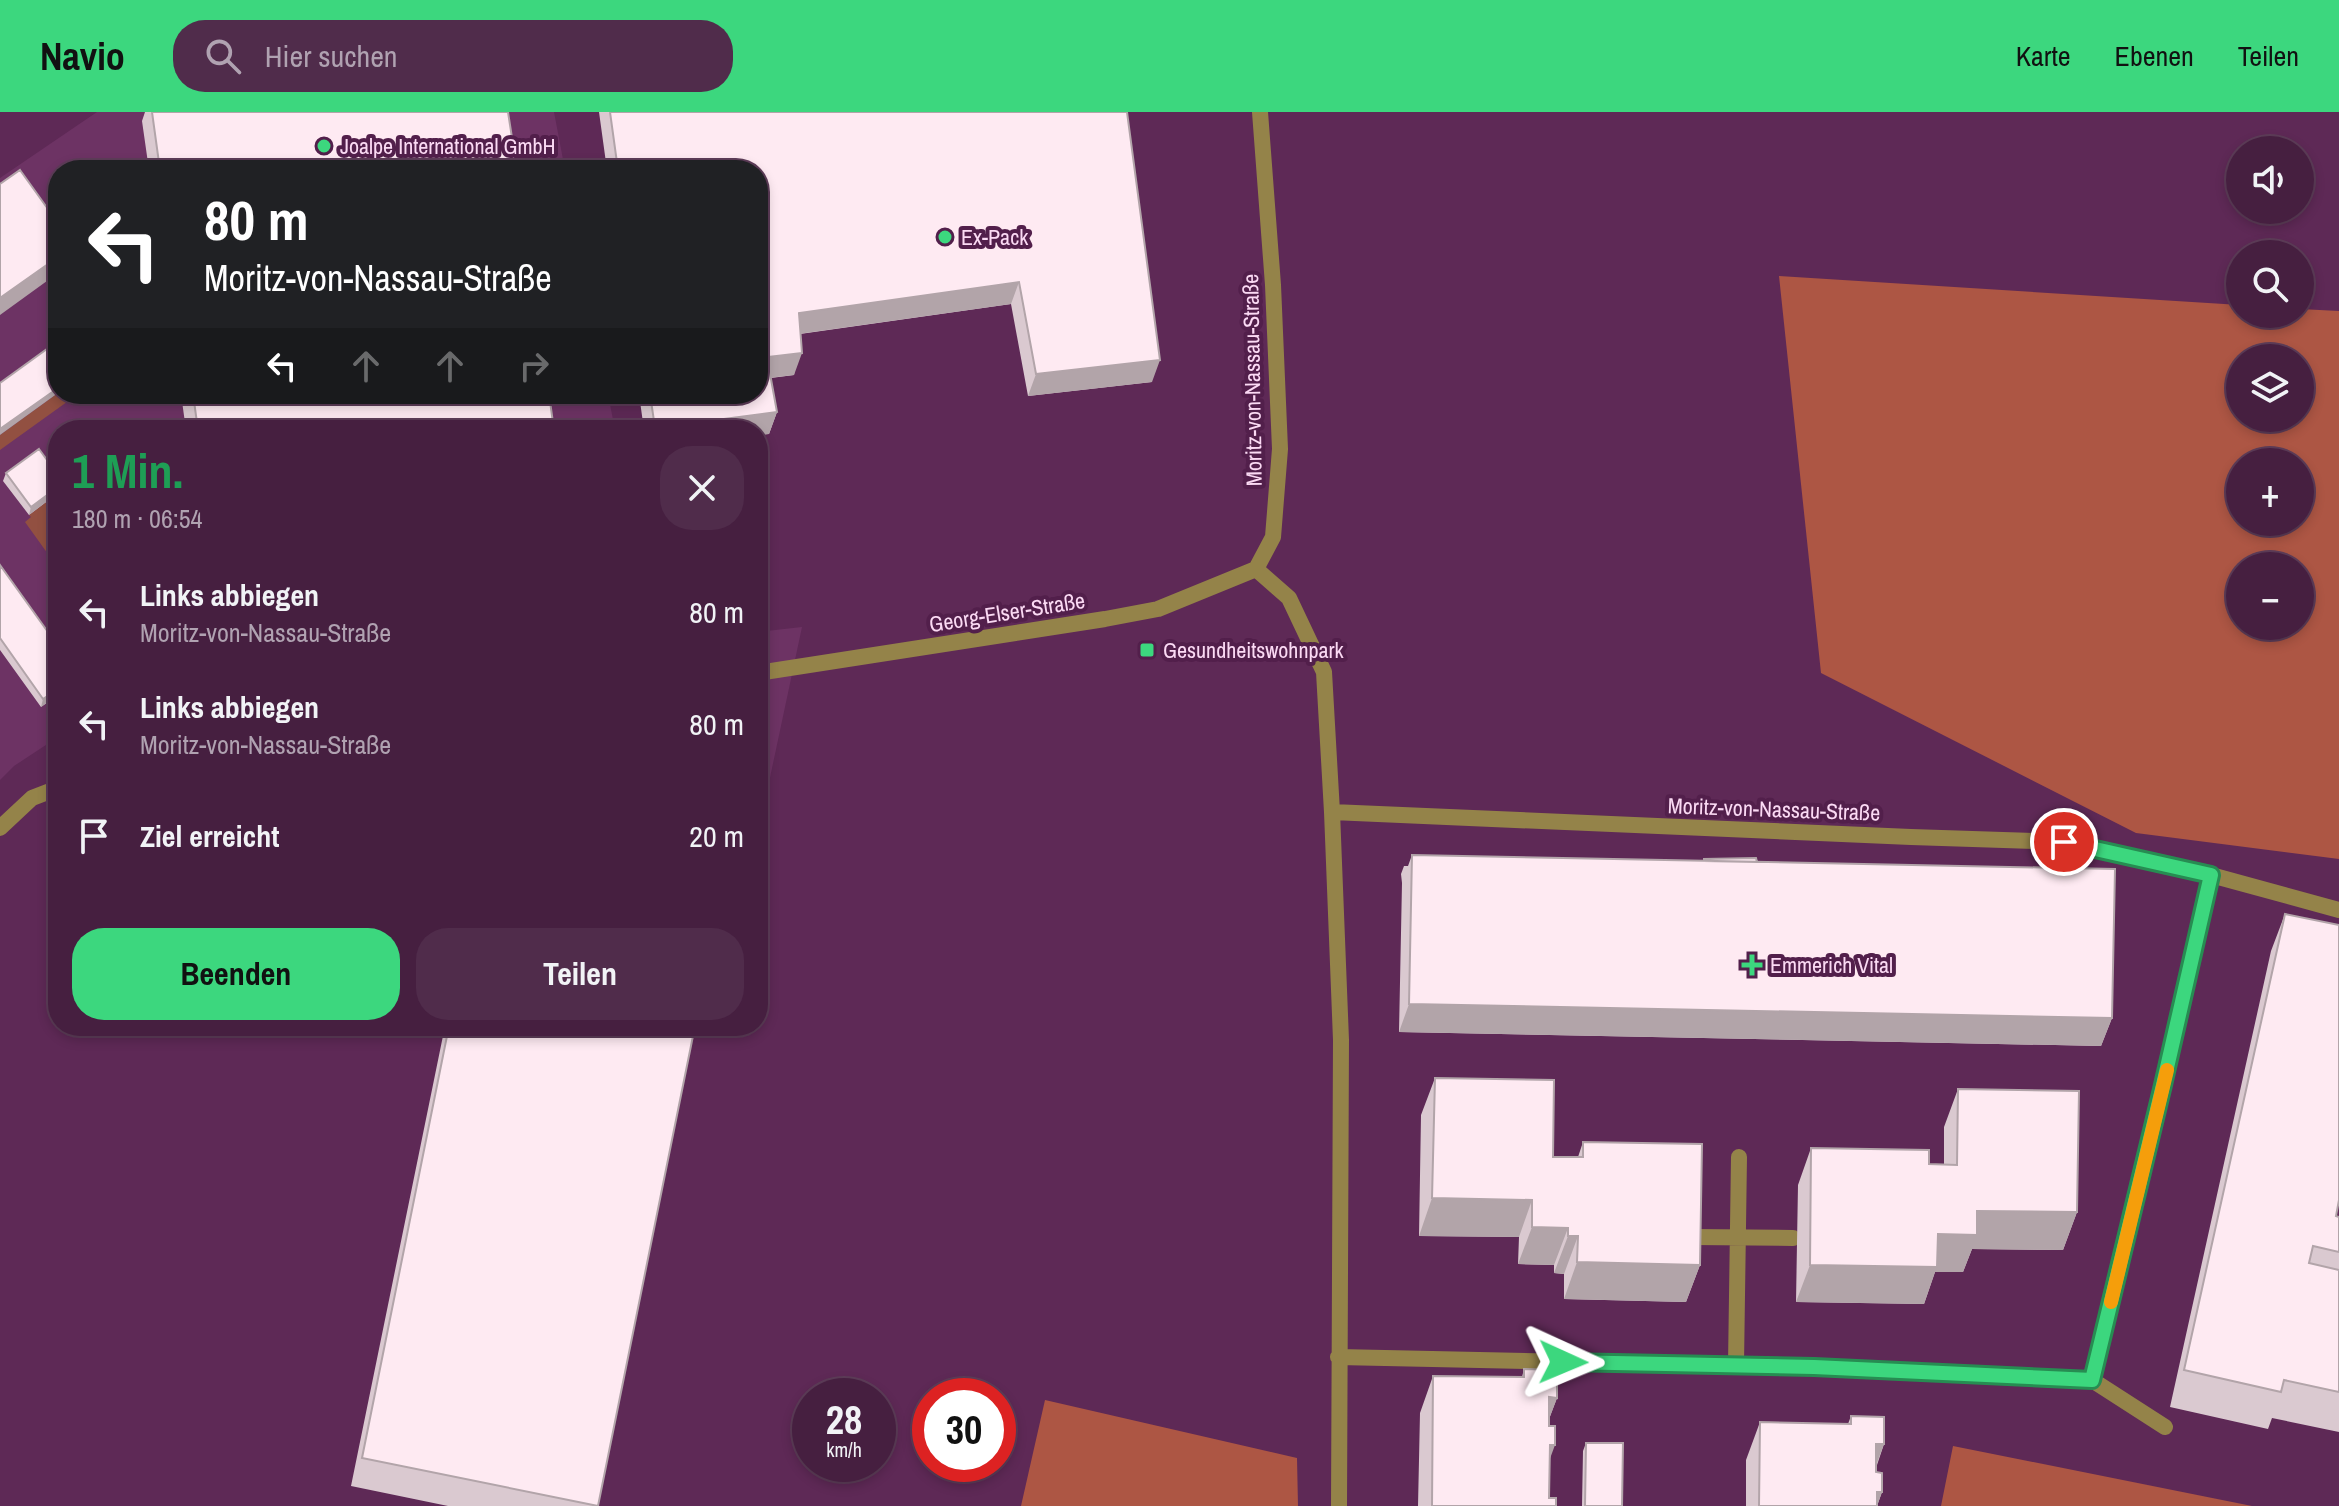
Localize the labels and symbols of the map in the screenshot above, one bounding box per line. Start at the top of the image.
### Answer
place label: Joalpe International GmbH [340,131,556,161]
marker: Joalpe International GmbH [315,137,333,155]
place label: Ex-Pack [961,222,1029,252]
marker: Ex-Pack [936,228,954,246]
street label: Moritz-von-Nassau-Straße [1235,273,1269,487]
street label: Georg-Elser-Straße [927,585,1087,639]
place label: Gesundheitswohnpark [1163,635,1344,665]
marker: Gesundheitswohnpark [1138,641,1156,659]
street label: Moritz-von-Nassau-Straße [1667,790,1881,828]
pin [2030,808,2098,876]
place label: Emmerich Vital [1770,950,1893,980]
marker: Emmerich Vital [1741,954,1763,976]
position arrow [1521,1320,1605,1404]
speed limit sign: 30 [912,1378,1016,1482]

